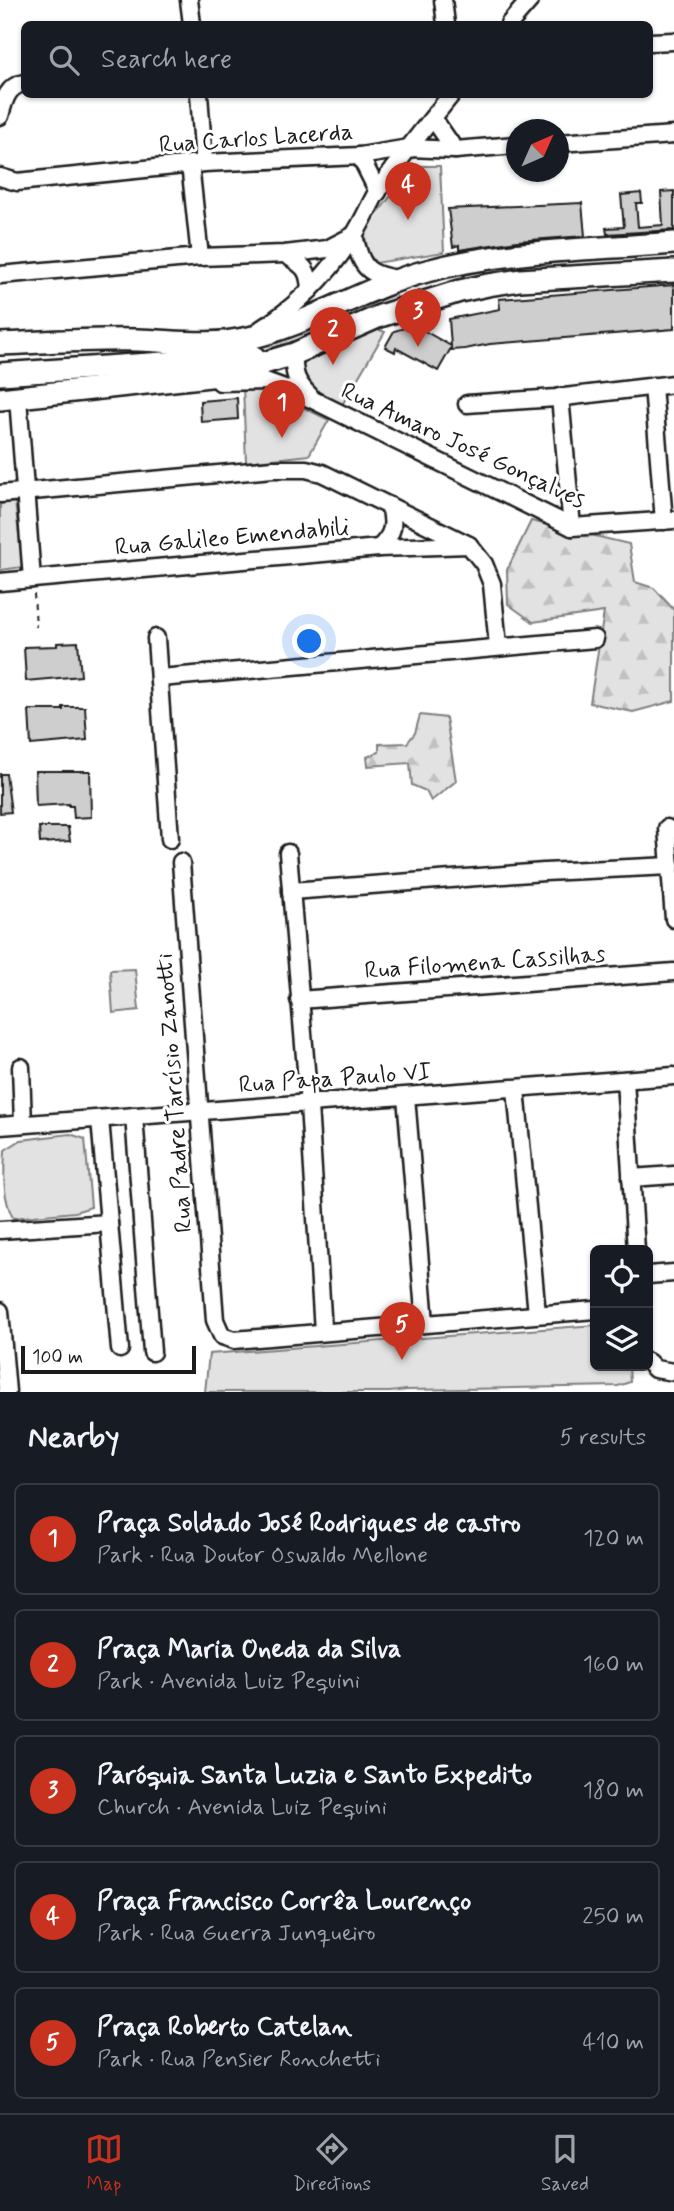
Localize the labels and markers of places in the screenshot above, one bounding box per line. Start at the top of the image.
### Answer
pin: 4 [385,162,431,220]
pin: 3 [395,289,441,347]
pin: 2 [310,307,356,365]
pin: 1 [259,380,305,438]
pin: 5 [379,1302,425,1360]

